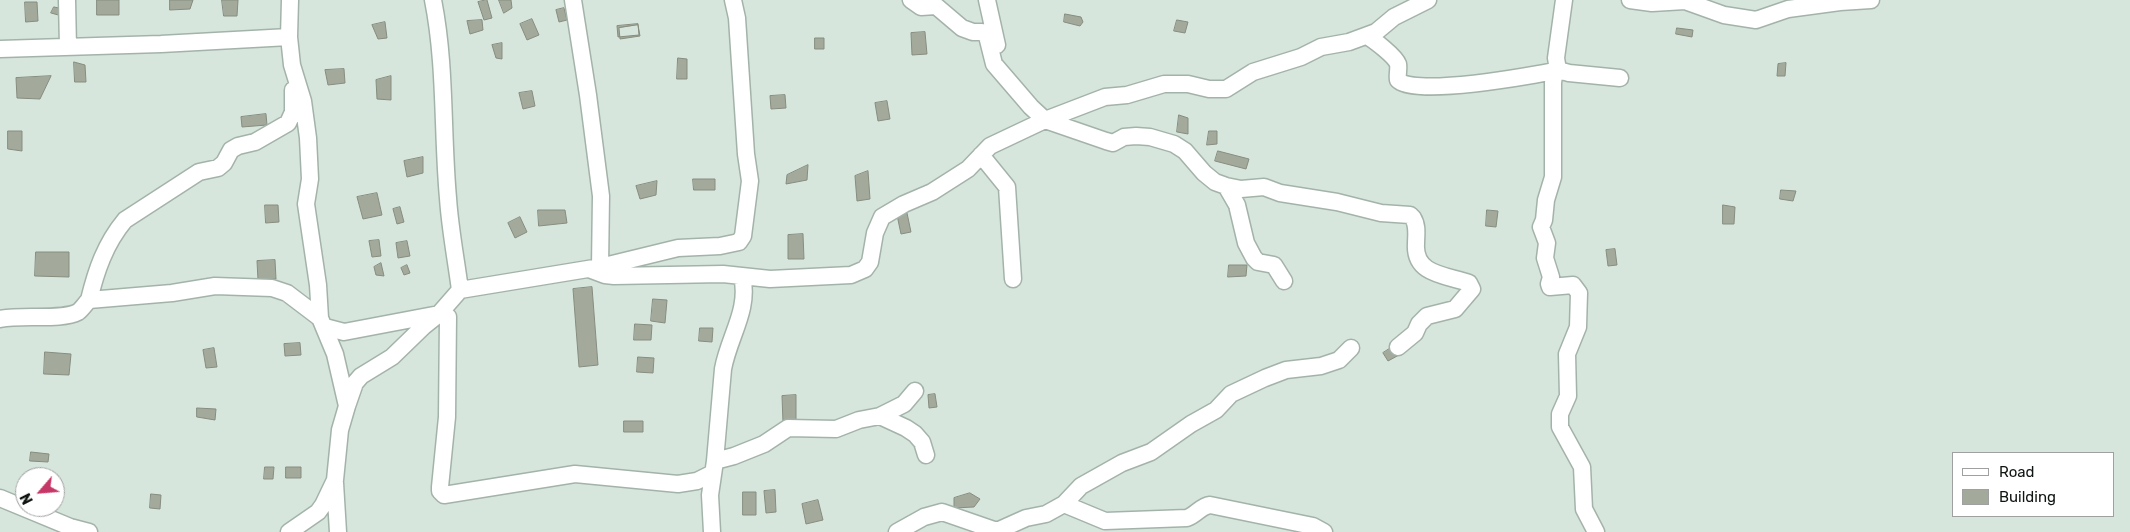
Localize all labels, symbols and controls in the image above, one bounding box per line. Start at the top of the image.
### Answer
legend [1952,452,2115,517]
text: Road [1999,463,2035,481]
north arrow [15,467,65,517]
text: Building [1999,488,2056,506]
text: N [17,490,37,507]

